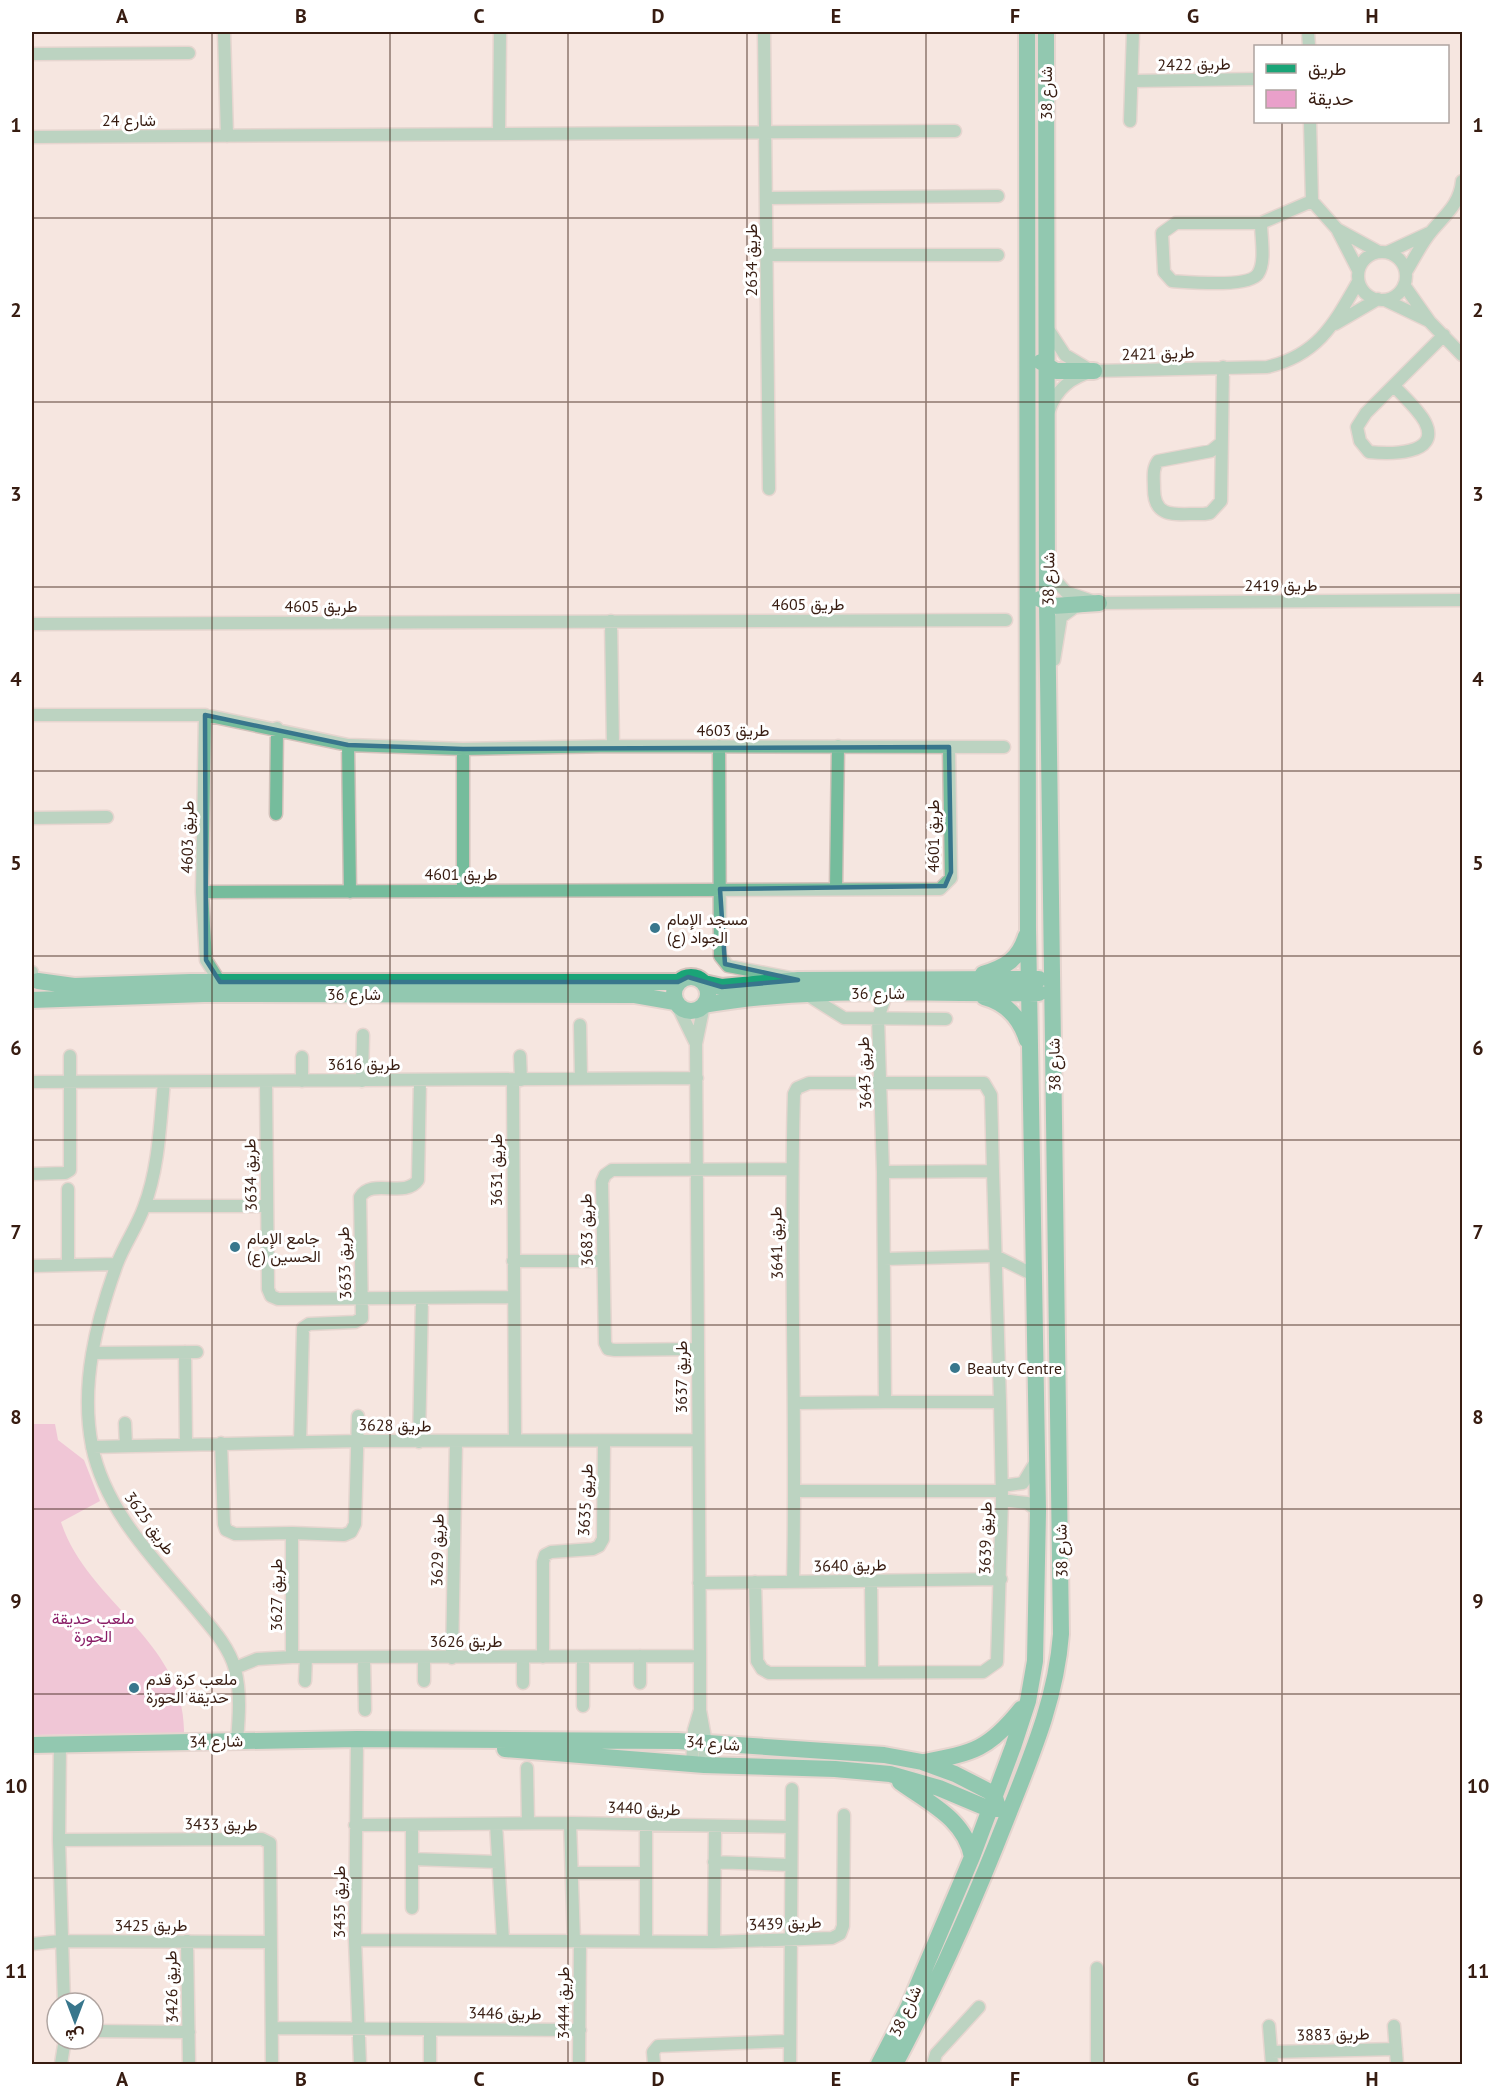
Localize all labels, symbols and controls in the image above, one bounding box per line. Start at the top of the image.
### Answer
text: A [116,3,129,29]
text: B [295,3,307,29]
text: C [473,3,485,29]
text: D [652,3,665,29]
text: E [831,3,841,29]
text: F [1010,3,1020,29]
text: G [1187,3,1199,29]
text: H [1365,3,1379,29]
legend [1254,45,1449,123]
street label: طريق 2422 [1157,53,1231,76]
text: طريق [1308,57,1346,80]
street label: شارع 38 [1036,66,1058,120]
text: حديقة [1308,87,1354,110]
street label: شارع 24 [102,110,156,132]
text: 1 [10,112,22,138]
text: 1 [1472,112,1484,138]
street label: طريق 2634 [741,223,762,297]
text: 2 [10,297,22,323]
text: 2 [1472,297,1484,323]
street label: طريق 2421 [1121,342,1195,365]
text: 3 [10,481,22,507]
text: 3 [1472,481,1484,507]
street label: شارع 38 [1038,552,1060,606]
street label: طريق 2419 [1244,575,1318,596]
street label: طريق 4605 [771,594,845,615]
street label: طريق 4605 [284,596,358,617]
text: 4 [10,666,22,692]
text: 4 [1472,666,1484,692]
street label: طريق 4603 [696,720,770,741]
street label: طريق 4601 [923,799,944,873]
street label: طريق 4603 [176,800,199,874]
text: 5 [10,850,22,876]
text: 5 [1472,850,1484,876]
street label: طريق 4601 [424,864,498,885]
place label: مسجد الإمام الجواد (ع) [667,909,748,949]
marker: مسجد الإمام الجواد (ع) [648,921,662,935]
street label: شارع 36 [851,983,905,1005]
street label: شارع 36 [327,984,381,1006]
text: 6 [10,1035,22,1061]
text: 6 [1472,1035,1484,1061]
street label: طريق 3643 [853,1036,876,1110]
street label: شارع 38 [1044,1038,1066,1092]
street label: طريق 3616 [327,1054,401,1075]
street label: طريق 3631 [486,1133,507,1207]
street label: طريق 3634 [239,1138,262,1212]
street label: طريق 3683 [575,1193,598,1267]
street label: طريق 3641 [765,1206,788,1280]
text: 7 [10,1219,22,1245]
text: 7 [1472,1219,1484,1245]
street label: طريق 3633 [333,1226,356,1300]
place label: جامع الإمام الحسين (ع) [247,1228,321,1268]
marker: جامع الإمام الحسين (ع) [228,1240,242,1254]
street label: طريق 3637 [671,1340,692,1414]
place label: Beauty Centre [967,1358,1062,1378]
marker: Beauty Centre [948,1361,962,1375]
text: 8 [10,1404,22,1430]
text: 8 [1472,1404,1484,1430]
street label: طريق 3628 [358,1414,432,1437]
street label: طريق 3635 [573,1463,598,1537]
street label: طريق 3625 [120,1488,180,1559]
street label: طريق 3639 [974,1501,997,1575]
street label: طريق 3629 [426,1513,449,1587]
street label: شارع 38 [1051,1524,1073,1578]
street label: طريق 3640 [813,1554,887,1577]
street label: طريق 3627 [266,1558,287,1632]
text: 9 [10,1588,22,1614]
text: 9 [1472,1588,1484,1614]
park label: ملعب حديقة الحورة [52,1608,134,1647]
street label: طريق 3626 [429,1631,503,1652]
place label: ملعب كرة قدم حديقة الحورة [146,1669,237,1708]
marker: ملعب كرة قدم حديقة الحورة [127,1681,141,1695]
street label: شارع 34 [189,1731,243,1753]
street label: شارع 34 [685,1731,741,1757]
text: 10 [5,1773,27,1799]
text: 10 [1467,1773,1489,1799]
street label: طريق 3440 [607,1797,681,1820]
street label: طريق 3433 [184,1813,258,1836]
street label: طريق 3435 [329,1865,350,1939]
street label: طريق 3439 [748,1912,822,1935]
street label: طريق 3425 [114,1915,188,1936]
street label: طريق 3426 [160,1950,183,2024]
text: 11 [5,1958,27,1984]
text: 11 [1467,1958,1489,1984]
street label: طريق 3444 [553,1966,574,2040]
street label: شارع 38 [885,1982,927,2040]
north arrow [45,1991,105,2051]
street label: طريق 3446 [468,2002,542,2025]
street label: طريق 3883 [1296,2023,1370,2046]
text: ش [65,2026,85,2046]
text: A [116,2066,129,2092]
text: B [295,2066,307,2092]
text: C [473,2066,485,2092]
text: D [652,2066,665,2092]
text: E [831,2066,841,2092]
text: F [1010,2066,1020,2092]
text: G [1187,2066,1199,2092]
text: H [1365,2066,1379,2092]

